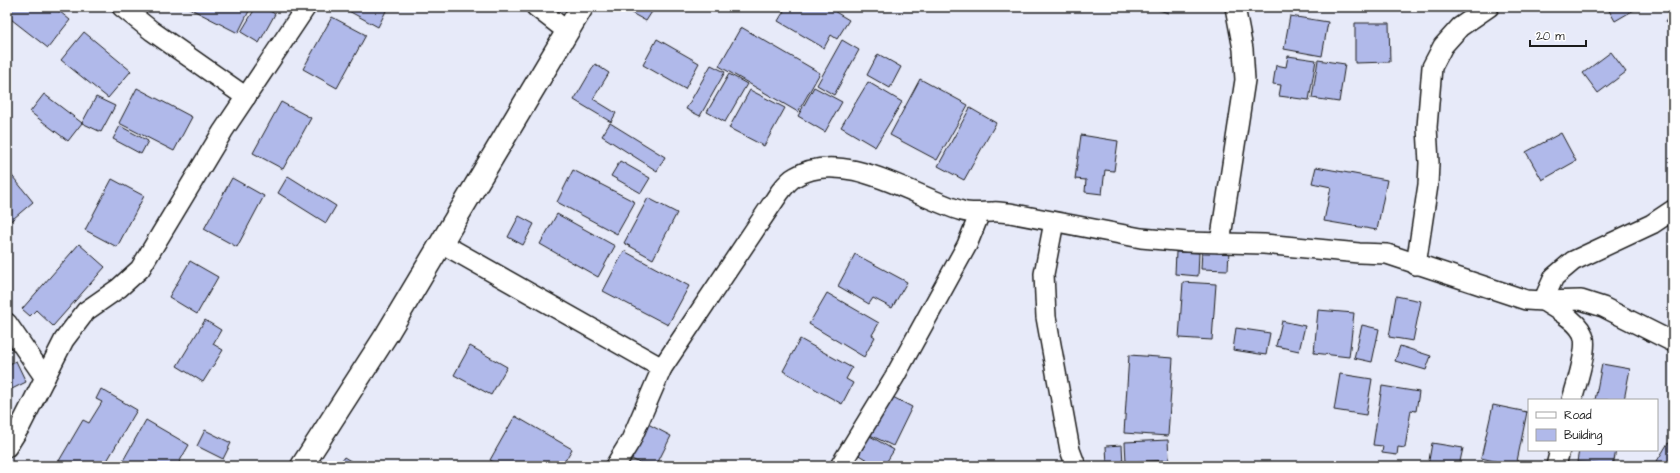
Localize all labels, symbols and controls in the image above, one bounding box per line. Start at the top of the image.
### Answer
scale bar [1530,22,1586,48]
text: 20 m [1536,28,1565,45]
legend [1528,399,1658,451]
text: Road [1564,407,1592,424]
text: Building [1564,427,1602,445]

